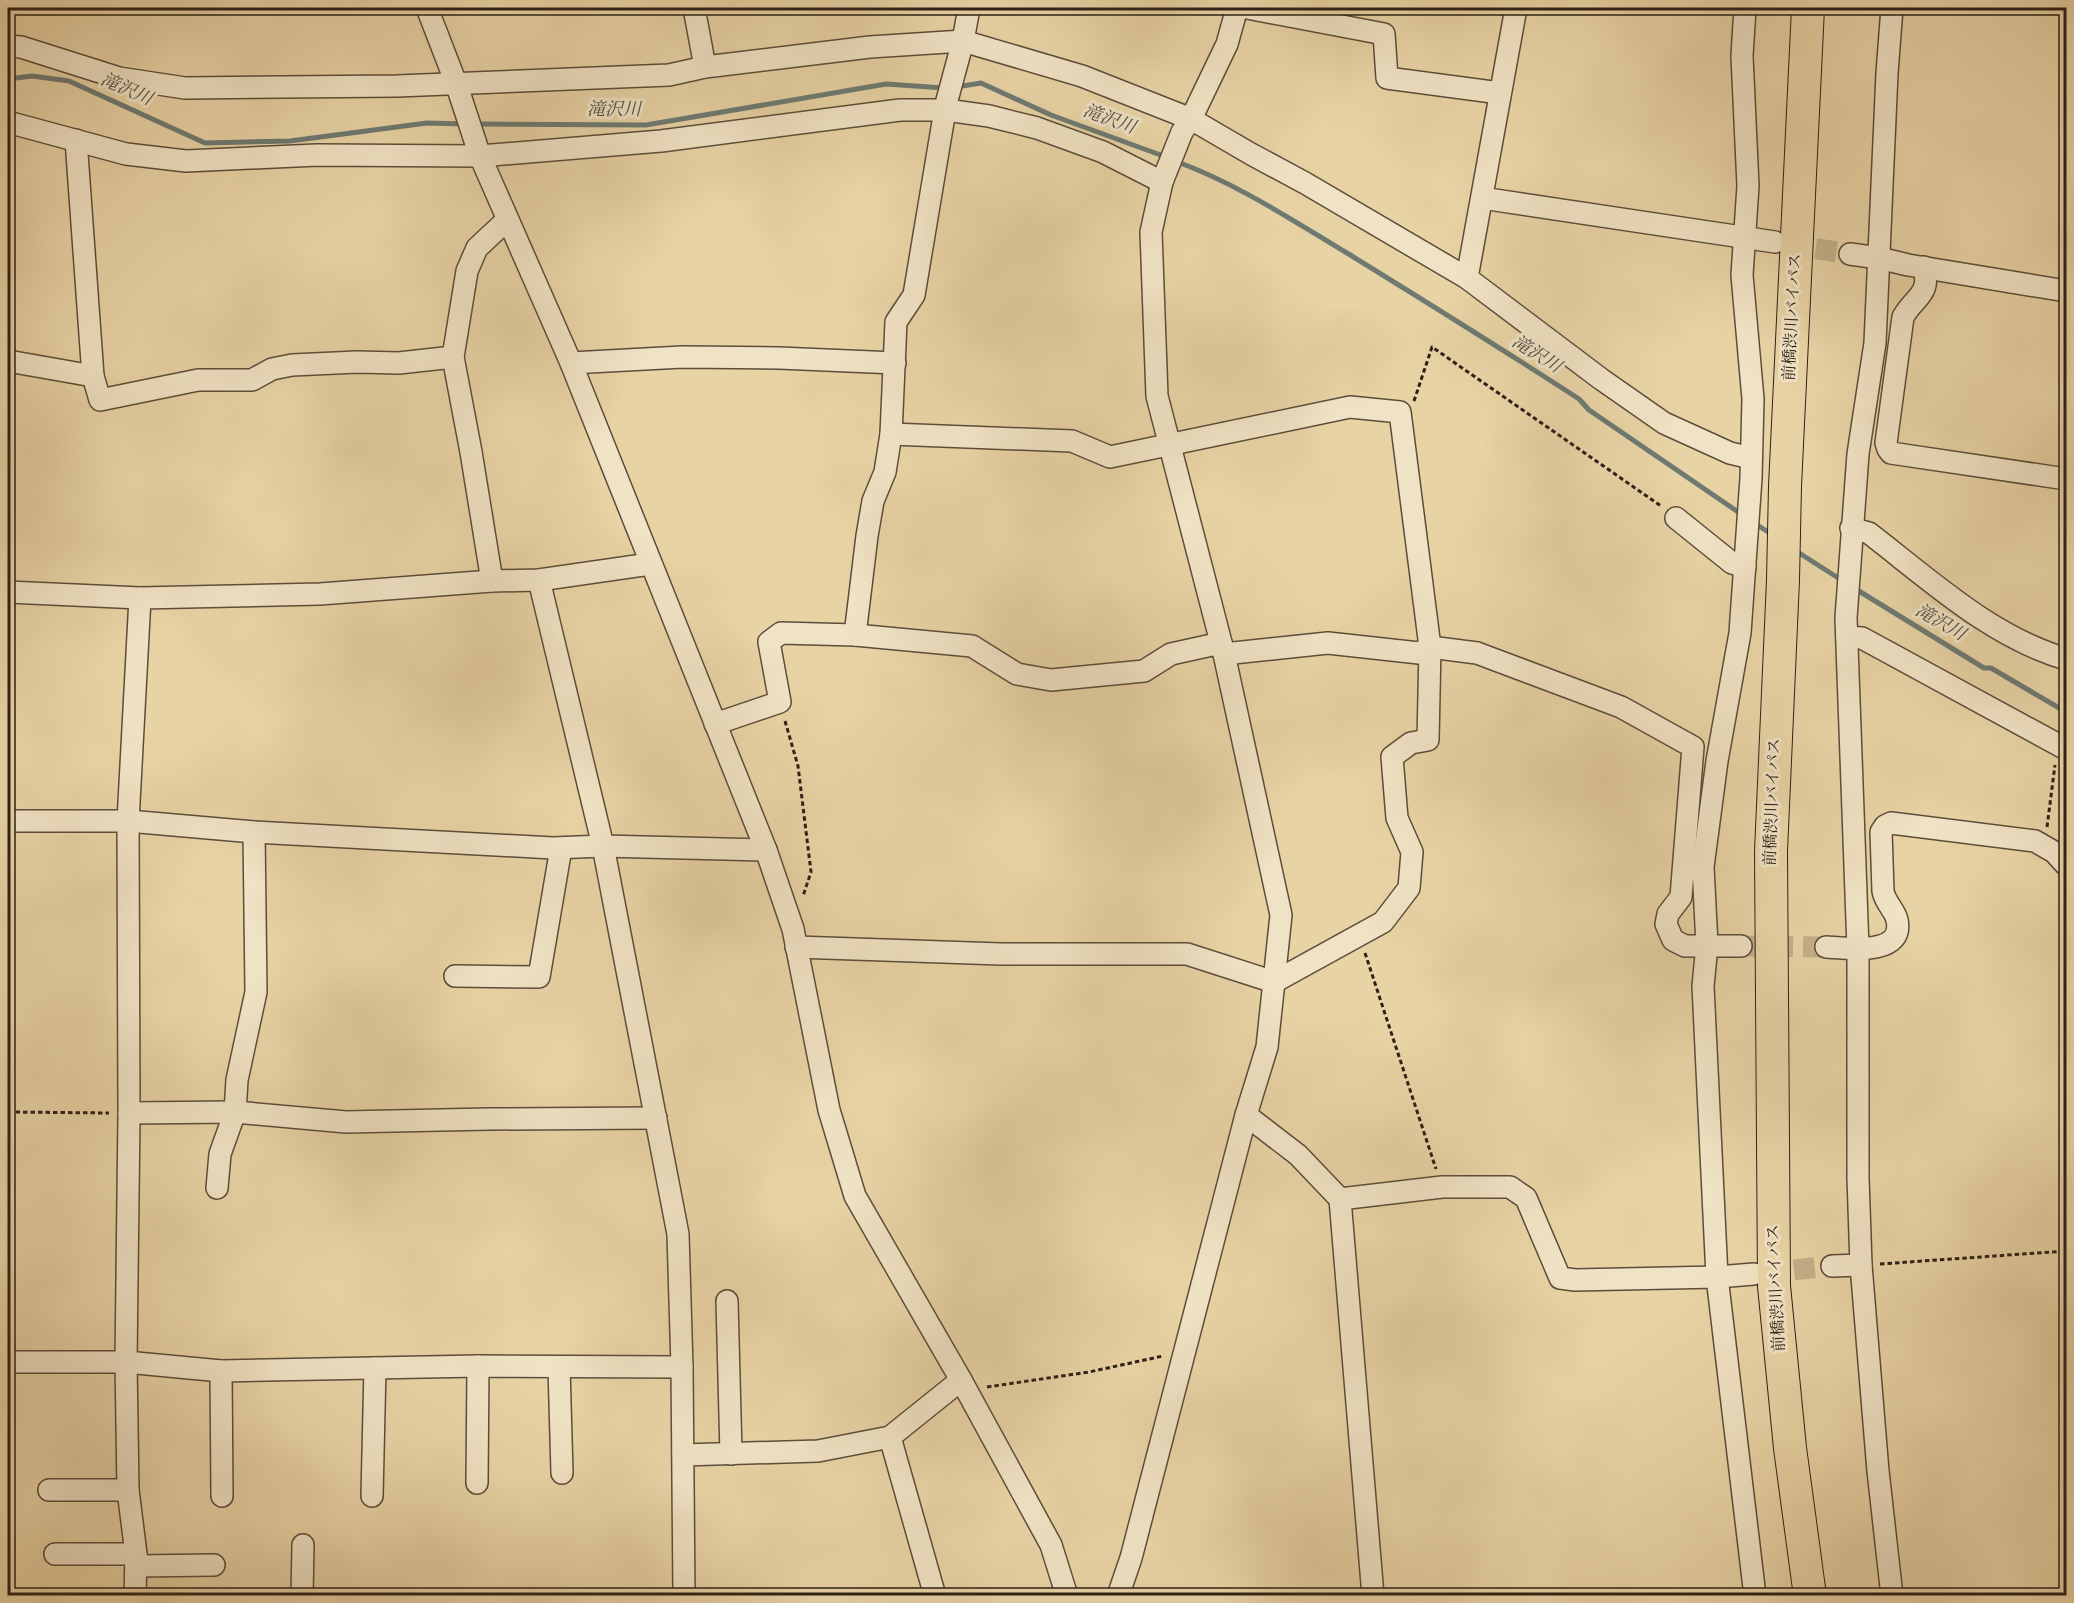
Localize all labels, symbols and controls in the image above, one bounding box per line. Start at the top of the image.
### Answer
water label: 滝沢川 [96,68,158,113]
water label: 滝沢川 [587,98,643,123]
water label: 滝沢川 [1079,99,1141,142]
street label: 前橋渋川バイパス [1779,253,1807,381]
water label: 滝沢川 [1506,330,1567,381]
water label: 滝沢川 [1910,599,1971,648]
street label: 前橋渋川バイパス [1760,738,1786,866]
street label: 前橋渋川バイパス [1763,1224,1791,1352]

